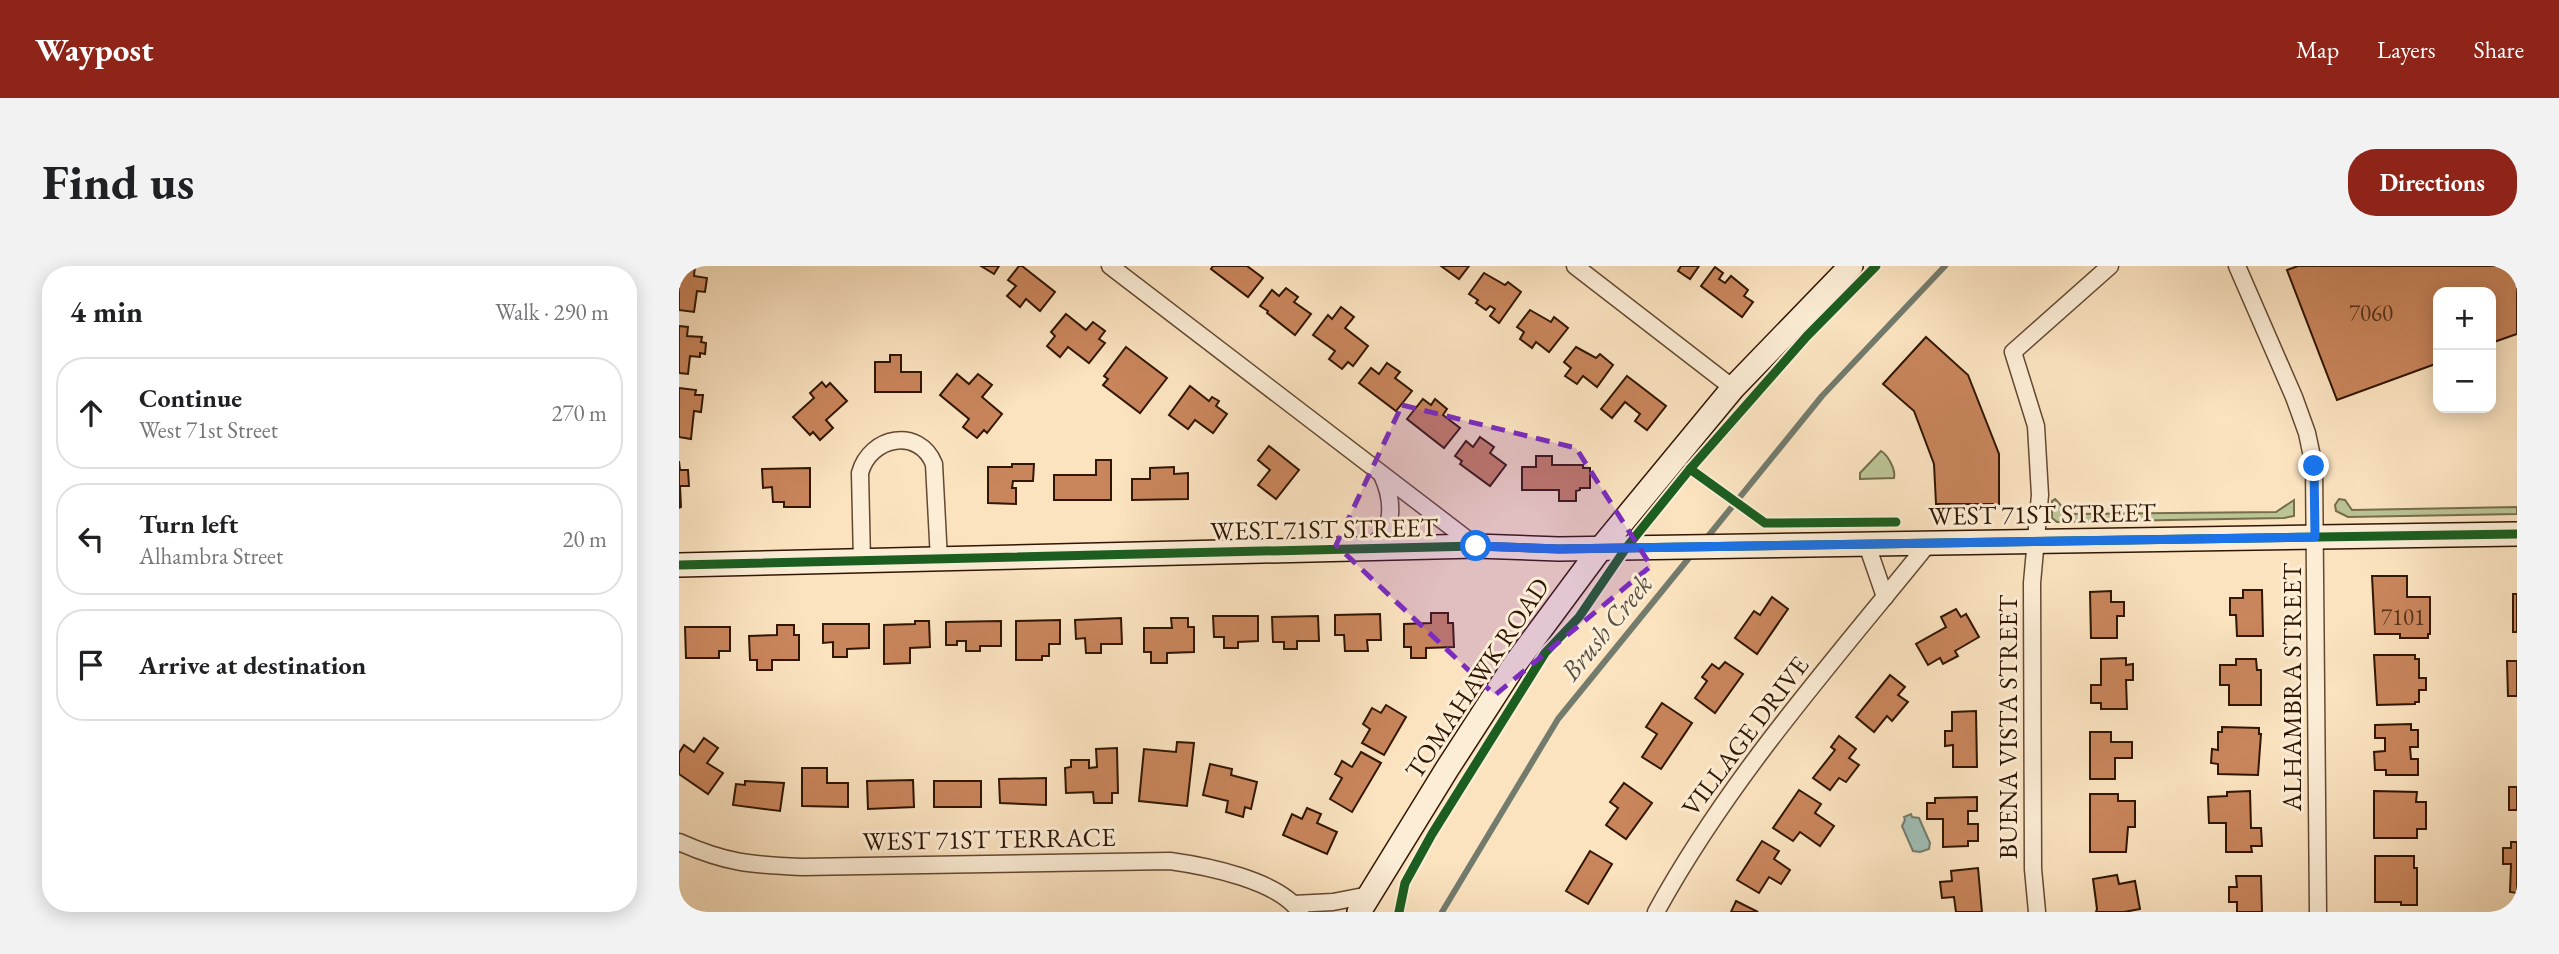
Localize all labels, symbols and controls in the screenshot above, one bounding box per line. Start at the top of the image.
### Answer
text: Waypost [35,28,154,71]
text: Map [2296,34,2339,65]
text: Layers [2377,34,2436,65]
text: Share [2474,34,2524,65]
button: Directions [2348,149,2517,216]
text: Find us [42,150,194,214]
map controls [2433,287,2496,413]
button: + [2433,287,2496,350]
text: 4 min [70,292,143,331]
text: Walk · 290 m [495,297,609,327]
house number: 7060 [2349,298,2393,328]
button: − [2433,350,2496,413]
text: Continue [139,381,242,415]
icon: ahead [72,394,110,432]
text: 270 m [551,398,607,428]
text: West 71st Street [139,415,278,445]
route end [2298,450,2329,481]
street label: WEST 71ST STREET [1928,495,2157,533]
text: Turn left [139,507,238,541]
street label: WEST 71ST STREET [1210,510,1439,548]
icon: left [72,520,110,558]
text: 20 m [562,524,607,554]
route start [1460,530,1491,561]
text: Alhambra Street [139,541,283,571]
street label: ALHAMBRA STREET [2275,562,2309,812]
water label: Brush Creek [1551,566,1660,688]
street label: TOMAHAWK ROAD [1397,571,1557,785]
street label: BUENA VISTA STREET [1991,594,2025,859]
house number: 7101 [2381,602,2425,632]
icon: arrive [72,646,110,684]
text: Arrive at destination [139,648,366,682]
street label: VILLAGE DRIVE [1674,649,1816,823]
street label: WEST 71ST TERRACE [862,820,1116,858]

